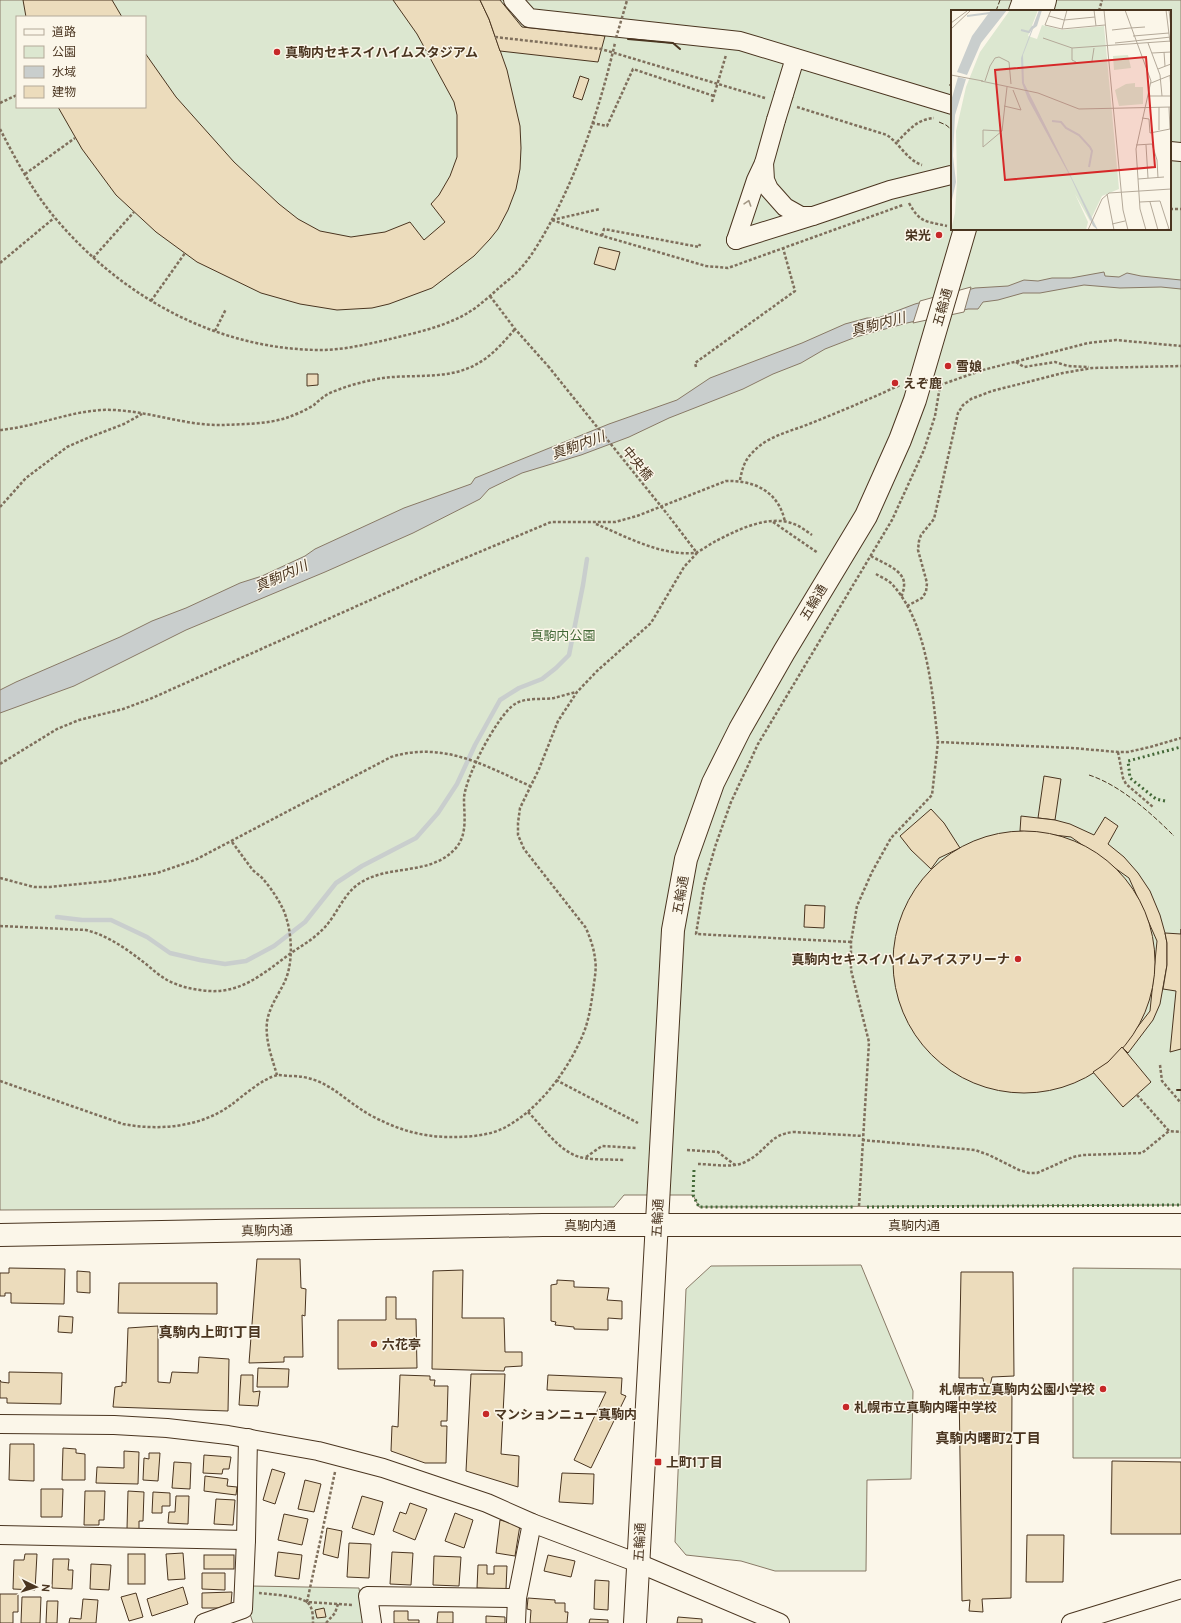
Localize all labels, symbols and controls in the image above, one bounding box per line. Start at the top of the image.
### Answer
inset map [951,10,1171,230]
legend [16,16,146,108]
text: 道路 [52,24,76,39]
text: 公園 [52,44,76,59]
place label: 真駒内セキスイハイムスタジアム [285,44,478,60]
marker: 真駒内セキスイハイムスタジアム [272,47,282,57]
text: 水域 [52,64,76,79]
text: 建物 [52,84,76,99]
one-way arrow [743,200,752,207]
place label: 栄光 [905,227,931,243]
marker: 栄光 [934,230,944,240]
street label: 五輪通 [929,286,955,328]
water label: 真駒内川 [849,308,909,340]
place label: 雪娘 [956,358,982,374]
marker: 雪娘 [943,361,953,371]
place label: えぞ鹿 [903,375,942,391]
marker: えぞ鹿 [890,378,900,388]
water label: 真駒内川 [549,426,609,463]
street label: 中央橋 [620,443,656,483]
water label: 真駒内川 [252,556,312,596]
street label: 五輪通 [796,581,830,623]
park label: 真駒内公園 [530,627,596,643]
street label: 五輪通 [669,874,691,916]
place label: 真駒内セキスイハイムアイスアリーナ [791,951,1010,967]
marker: 真駒内セキスイハイムアイスアリーナ [1013,954,1023,964]
street label: 五輪通 [648,1198,666,1238]
street label: 真駒内通 [564,1217,616,1233]
street label: 真駒内通 [888,1217,940,1233]
street label: 真駒内通 [241,1222,293,1238]
district label: 真駒内上町1丁目 [158,1323,262,1341]
place label: 六花亭 [382,1336,421,1352]
marker: 六花亭 [369,1339,379,1349]
place label: 札幌市立真駒内公園小学校 [939,1381,1095,1397]
marker: 札幌市立真駒内公園小学校 [1098,1384,1108,1394]
place label: 札幌市立真駒内曙中学校 [854,1399,997,1415]
marker: 札幌市立真駒内曙中学校 [841,1402,851,1412]
place label: マンションニュー真駒内 [494,1406,637,1422]
marker: マンションニュー真駒内 [481,1409,491,1419]
district label: 真駒内曙町2丁目 [935,1429,1041,1447]
place label: 上町1丁目 [666,1454,723,1470]
marker: 上町1丁目 [653,1457,663,1467]
street label: 五輪通 [630,1522,648,1562]
north arrow [16,1567,56,1607]
text: N [39,1583,53,1592]

